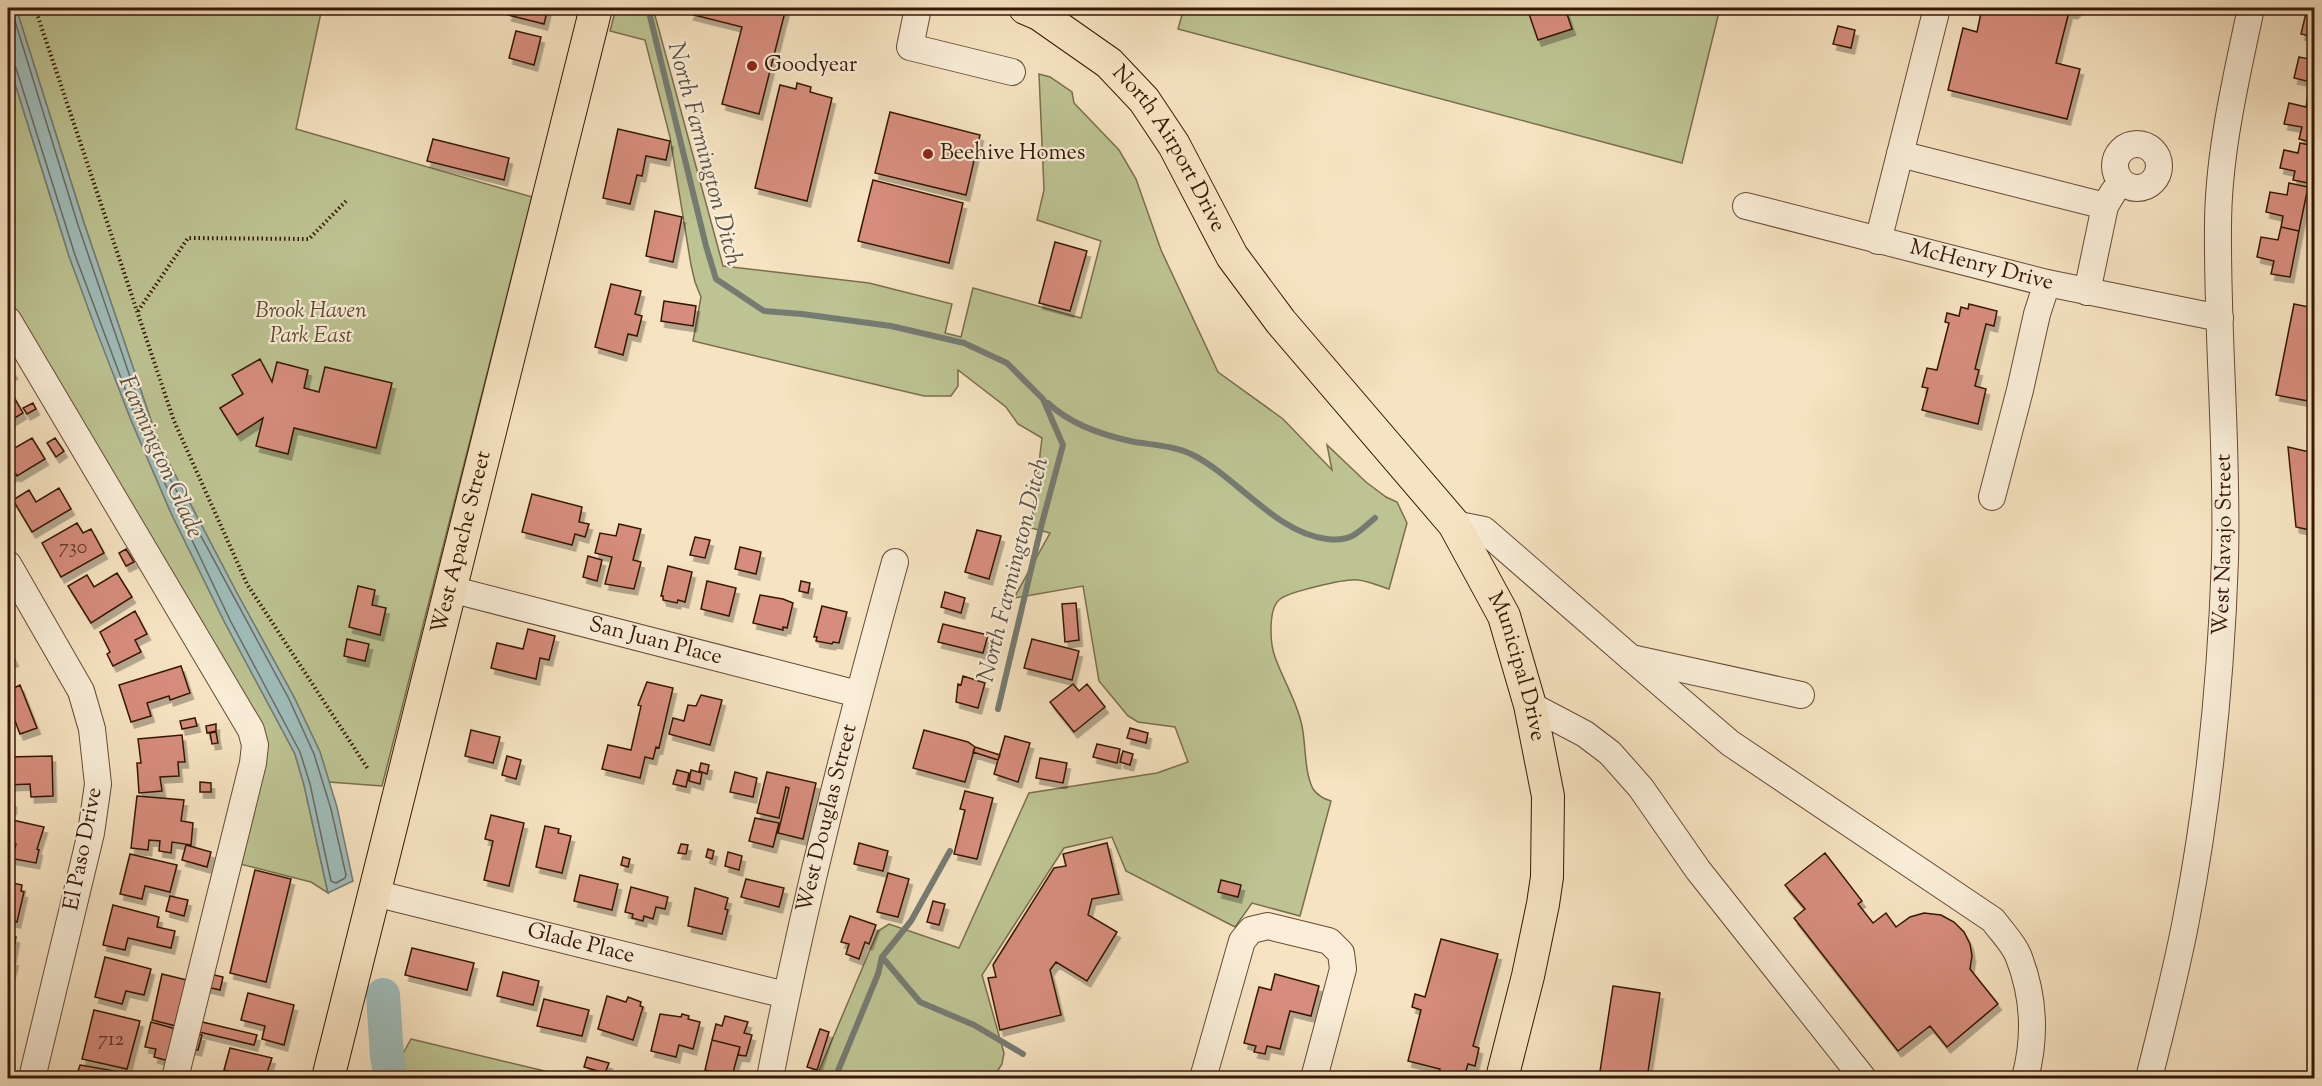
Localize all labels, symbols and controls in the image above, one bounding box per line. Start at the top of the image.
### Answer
water label: North Farmington Ditch [658,38,750,270]
place label: Goodyear [764,50,857,82]
marker: Goodyear [745,59,759,73]
street label: North Airport Drive [1104,59,1233,238]
place label: Beehive Homes [940,138,1085,170]
marker: Beehive Homes [921,147,935,161]
street label: McHenry Drive [1906,232,2056,300]
park label: Brook Haven Park East [255,296,367,353]
water label: Farmington Glade [109,370,211,544]
street label: West Apache Street [424,447,501,637]
street label: West Navajo Street [2205,453,2242,637]
water label: North Farmington Ditch [970,454,1058,686]
house number: 730 [59,534,87,563]
street label: Municipal Drive [1478,587,1553,744]
street label: San Juan Place [585,609,725,674]
street label: West Douglas Street [789,720,867,916]
street label: El Paso Drive [56,785,112,913]
street label: Glade Place [524,915,638,973]
house number: 712 [98,1026,124,1055]

